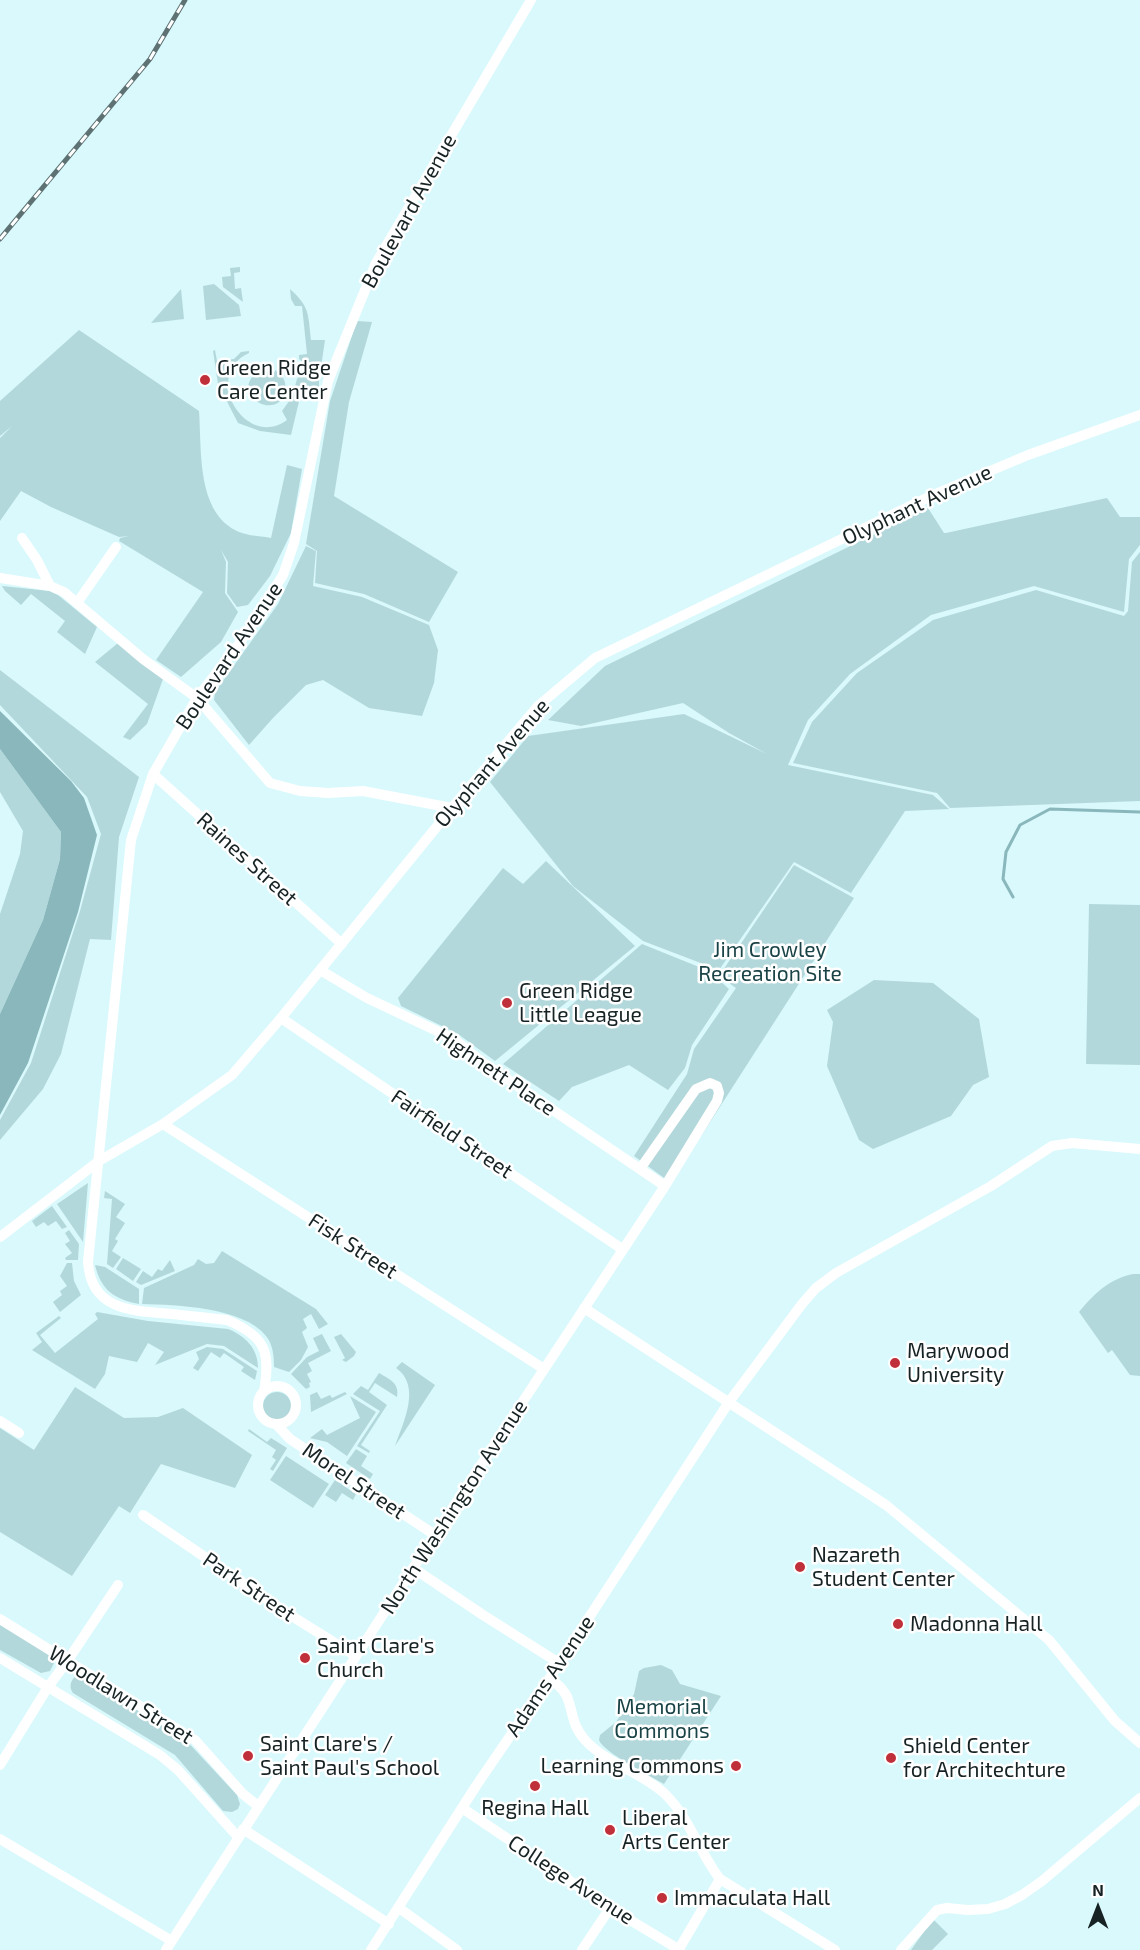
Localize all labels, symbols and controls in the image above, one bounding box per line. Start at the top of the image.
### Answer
street label: Boulevard Avenue [356,130,462,292]
place label: Green Ridge Care Center [217,355,331,405]
marker: Green Ridge Care Center [198,373,212,387]
street label: Olyphant Avenue [838,459,996,551]
street label: Boulevard Avenue [170,578,288,734]
street label: Olyphant Avenue [429,694,555,832]
street label: Raines Street [191,807,303,911]
park label: Jim Crowley Recreation Site [698,937,842,987]
place label: Green Ridge Little League [519,978,642,1028]
marker: Green Ridge Little League [500,996,514,1010]
street label: Highnett Place [431,1023,561,1121]
street label: Fairfield Street [386,1084,518,1184]
street label: Fisk Street [304,1208,402,1284]
place label: Marywood University [907,1338,1010,1388]
marker: Marywood University [888,1356,902,1370]
street label: North Washington Avenue [375,1395,533,1619]
street label: Morel Street [298,1437,410,1525]
place label: Nazareth Student Center [812,1542,955,1592]
street label: Park Street [198,1547,300,1627]
marker: Nazareth Student Center [793,1560,807,1574]
street label: Adams Avenue [500,1611,600,1741]
place label: Madonna Hall [910,1611,1043,1637]
marker: Madonna Hall [891,1617,905,1631]
place label: Saint Clare's Church [317,1633,434,1683]
street label: Woodlawn Street [44,1640,198,1750]
marker: Saint Clare's Church [298,1651,312,1665]
park label: Memorial Commons [614,1694,710,1744]
place label: Saint Clare's / Saint Paul's School [260,1731,439,1781]
place label: Shield Center for Architechture [903,1733,1066,1783]
marker: Saint Clare's / Saint Paul's School [241,1749,255,1763]
marker: Shield Center for Architechture [884,1751,898,1765]
place label: Learning Commons [541,1753,724,1779]
marker: Learning Commons [729,1759,743,1773]
marker: Regina Hall [528,1779,542,1793]
place label: Regina Hall [481,1795,589,1821]
place label: Liberal Arts Center [622,1805,730,1855]
marker: Liberal Arts Center [603,1823,617,1837]
street label: College Avenue [503,1830,639,1930]
north arrow [1068,1878,1128,1938]
text: N [1092,1880,1104,1899]
place label: Immaculata Hall [674,1885,830,1911]
marker: Immaculata Hall [655,1891,669,1905]

